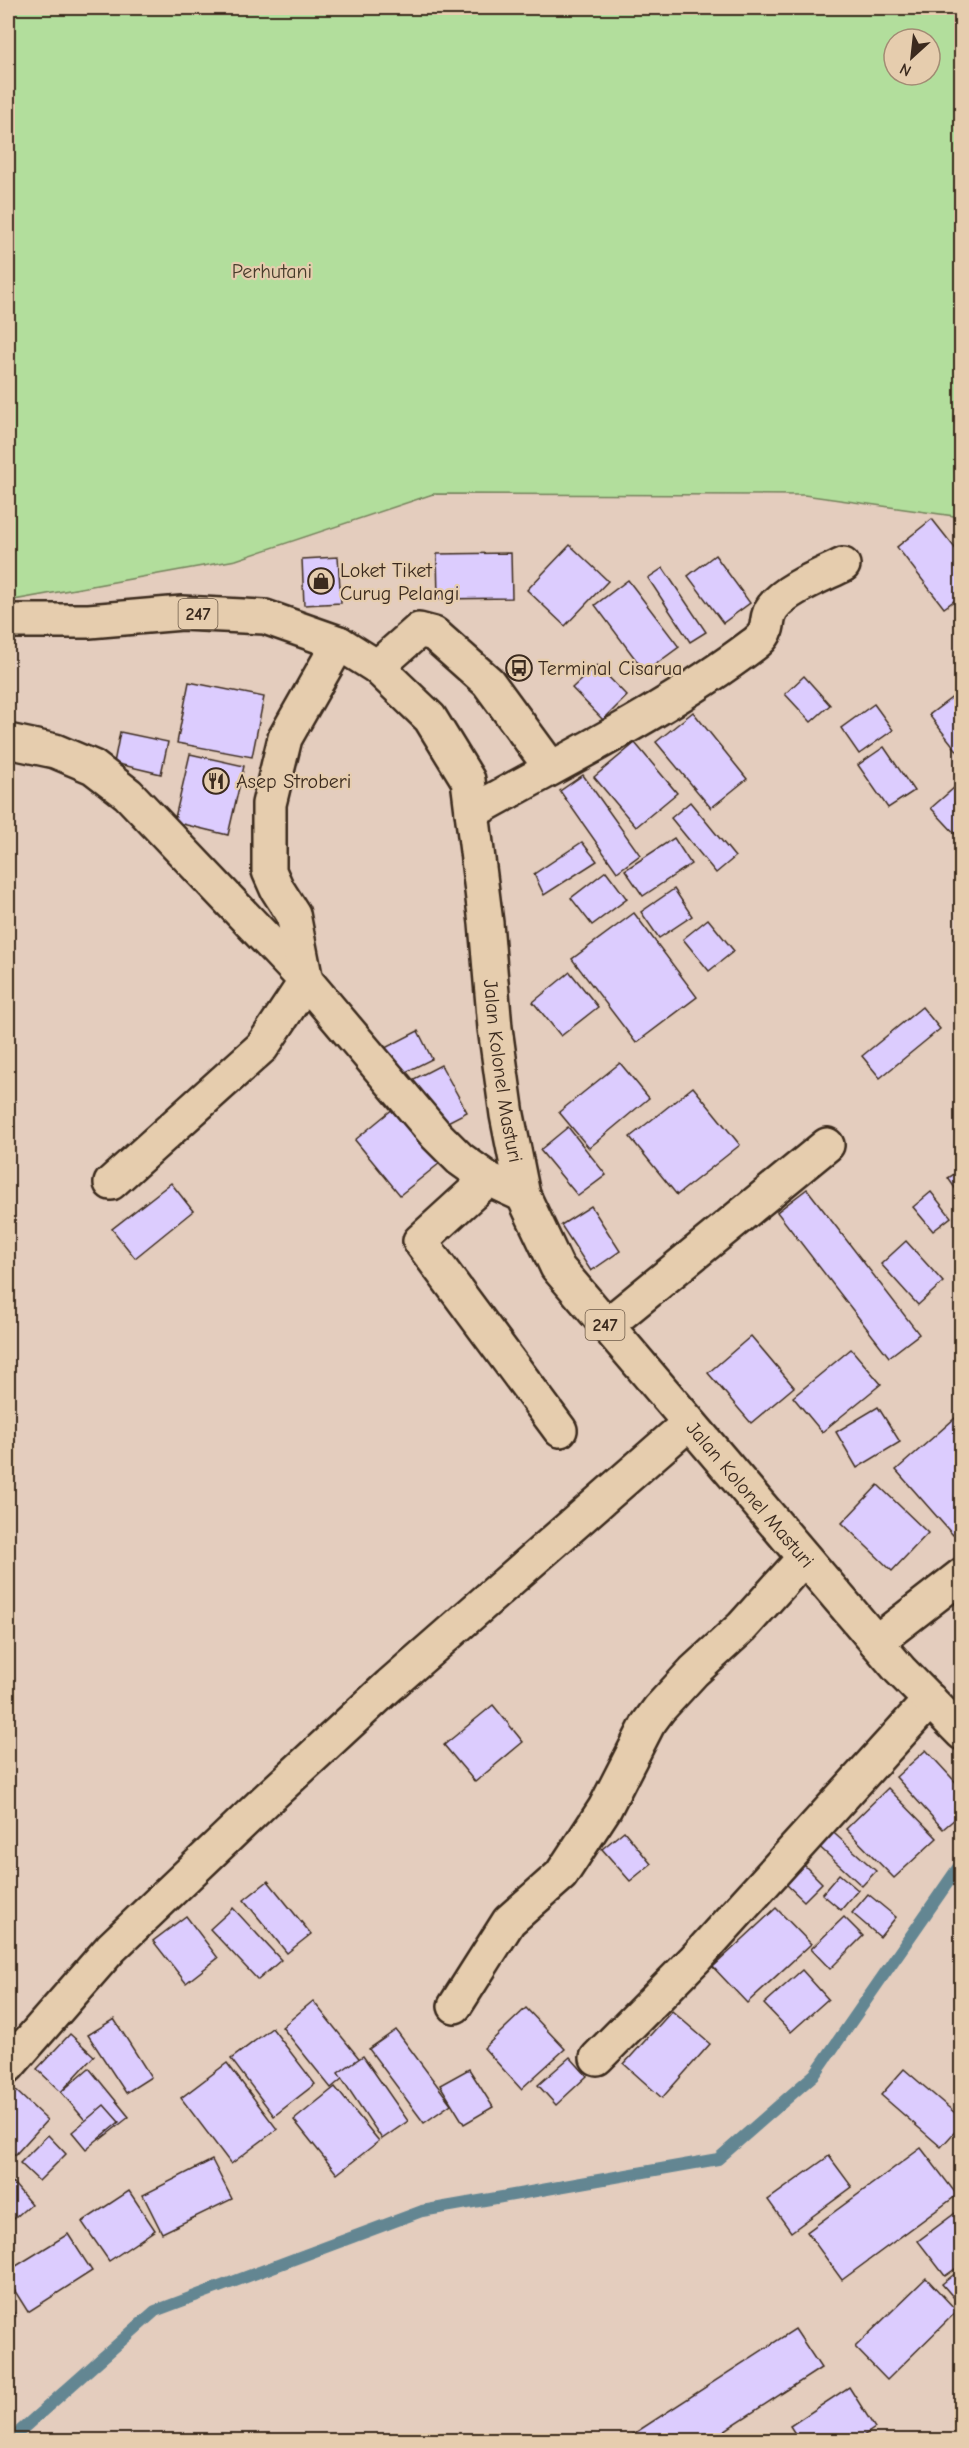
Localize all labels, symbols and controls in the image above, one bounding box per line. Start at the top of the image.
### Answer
north arrow [882,27,942,87]
text: N [897,59,914,80]
park label: Perhutani [232,260,312,283]
place label: Loket Tiket Curug Pelangi [340,559,459,605]
shop icon: Loket Tiket Curug Pelangi [306,566,336,596]
road number: 247 [178,599,218,629]
bus stop icon: Terminal Cisarua [504,653,534,683]
place label: Terminal Cisarua [538,657,682,680]
restaurant icon: Asep Stroberi [201,766,231,796]
place label: Asep Stroberi [236,770,351,793]
street label: Jalan Kolonel Masturi [479,978,527,1164]
road number: 247 [586,1310,624,1340]
street label: Jalan Kolonel Masturi [681,1417,819,1572]

